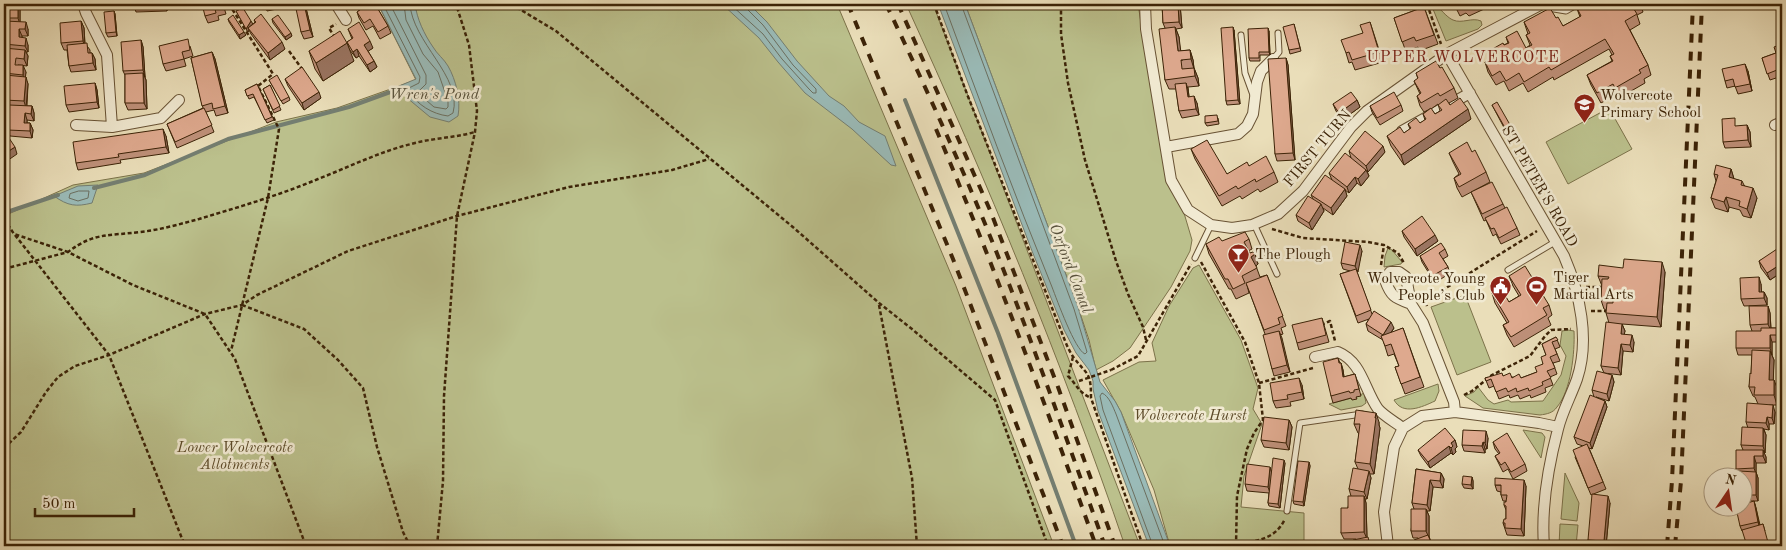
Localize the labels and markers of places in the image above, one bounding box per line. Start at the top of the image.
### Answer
place label: Wolvercote Primary School [1600,89,1701,121]
school or university icon: Wolvercote Primary School [1572,92,1596,123]
bar icon: The Plough [1227,242,1251,273]
place label: The Plough [1255,248,1331,263]
place label: Tiger Martial Arts [1553,271,1633,303]
place label: Wolvercote Young People’s Club [1367,272,1485,304]
sports icon: Tiger Martial Arts [1525,274,1549,305]
public building icon: Wolvercote Young People’s Club [1489,275,1513,306]

